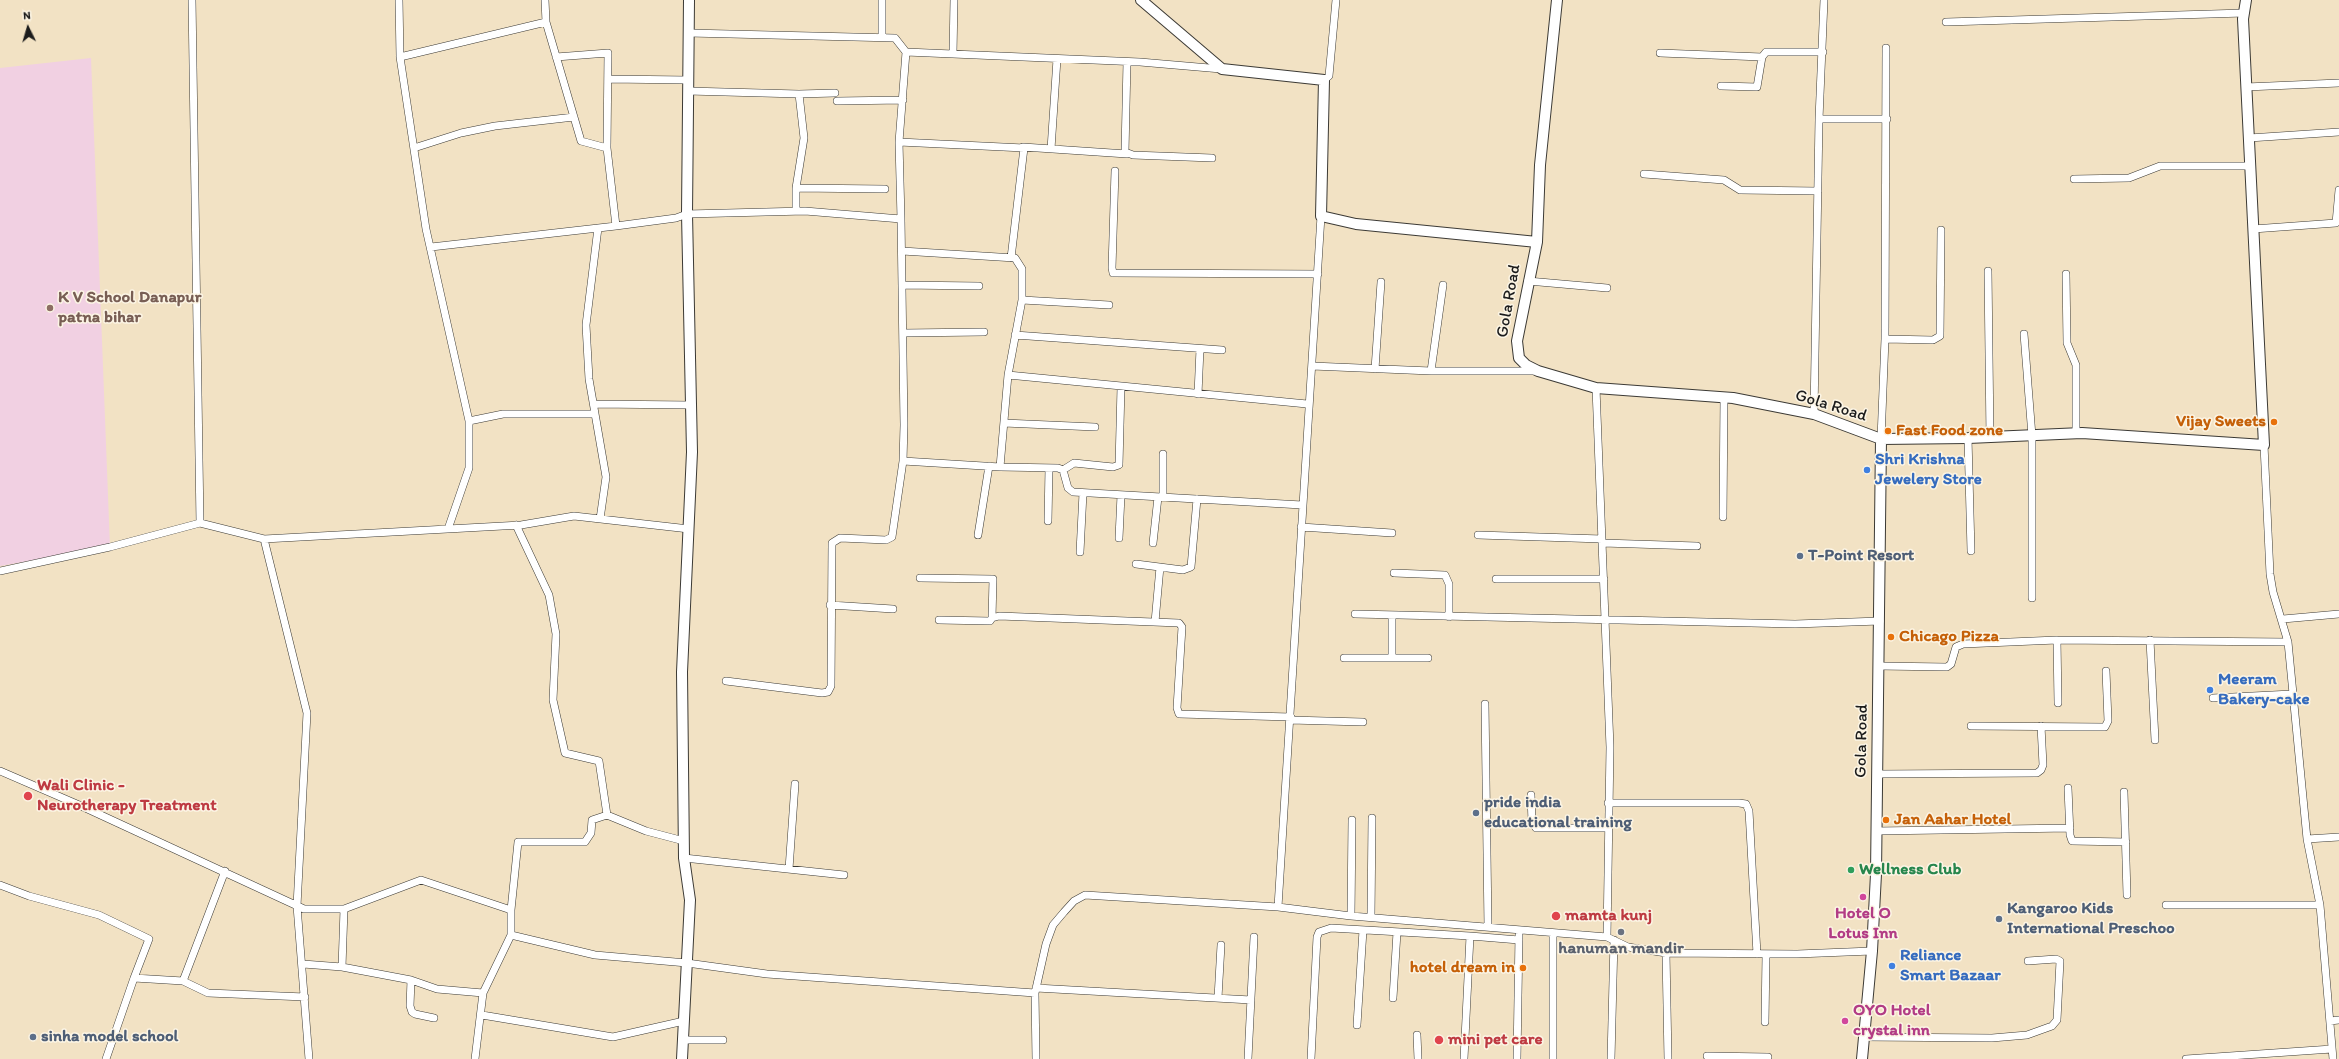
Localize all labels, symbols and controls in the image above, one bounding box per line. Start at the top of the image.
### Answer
north arrow [8,8,48,48]
text: N [23,9,31,22]
street label: Gola Road [1493,263,1525,339]
place label: K V School Danapur patna bihar [58,288,201,328]
marker: K V School Danapur patna bihar [45,303,55,313]
street label: Gola Road [1793,385,1869,427]
place label: Vijay Sweets [2176,412,2266,432]
marker: Vijay Sweets [2269,417,2279,427]
place label: Fast Food zone [1896,421,2003,441]
marker: Fast Food zone [1883,426,1893,436]
place label: Shri Krishna Jewelery Store [1875,450,1982,490]
marker: Shri Krishna Jewelery Store [1862,465,1872,475]
place label: T-Point Resort [1808,546,1914,566]
marker: T-Point Resort [1795,551,1805,561]
place label: Chicago Pizza [1899,627,1999,647]
marker: Chicago Pizza [1886,632,1896,642]
place label: Meeram Bakery-cake [2218,670,2310,710]
marker: Meeram Bakery-cake [2205,685,2215,695]
street label: Gola Road [1851,704,1873,778]
place label: Wali Clinic - Neurotherapy Treatment [37,776,216,816]
marker: Wali Clinic - Neurotherapy Treatment [22,790,34,802]
place label: pride india educational training [1484,793,1632,833]
marker: pride india educational training [1471,808,1481,818]
place label: Jan Aahar Hotel [1894,810,2011,830]
marker: Jan Aahar Hotel [1881,815,1891,825]
place label: Wellness Club [1859,860,1961,880]
marker: Wellness Club [1846,865,1856,875]
marker: Hotel O Lotus Inn [1858,892,1868,902]
place label: Kangaroo Kids International Preschoo [2007,899,2175,939]
place label: Hotel O Lotus Inn [1828,904,1898,944]
place label: mamta kunj [1565,906,1652,926]
marker: mamta kunj [1550,910,1562,922]
marker: Kangaroo Kids International Preschoo [1994,914,2004,924]
marker: hanuman mandir [1616,927,1626,937]
place label: hanuman mandir [1558,939,1684,959]
place label: Reliance Smart Bazaar [1900,946,2001,986]
place label: hotel dream in [1410,958,1515,978]
marker: Reliance Smart Bazaar [1887,961,1897,971]
marker: hotel dream in [1518,963,1528,973]
place label: OYO Hotel crystal inn [1853,1001,1930,1041]
marker: OYO Hotel crystal inn [1840,1016,1850,1026]
place label: sinha model school [41,1027,178,1047]
place label: mini pet care [1448,1030,1542,1050]
marker: sinha model school [28,1032,38,1042]
marker: mini pet care [1433,1034,1445,1046]

